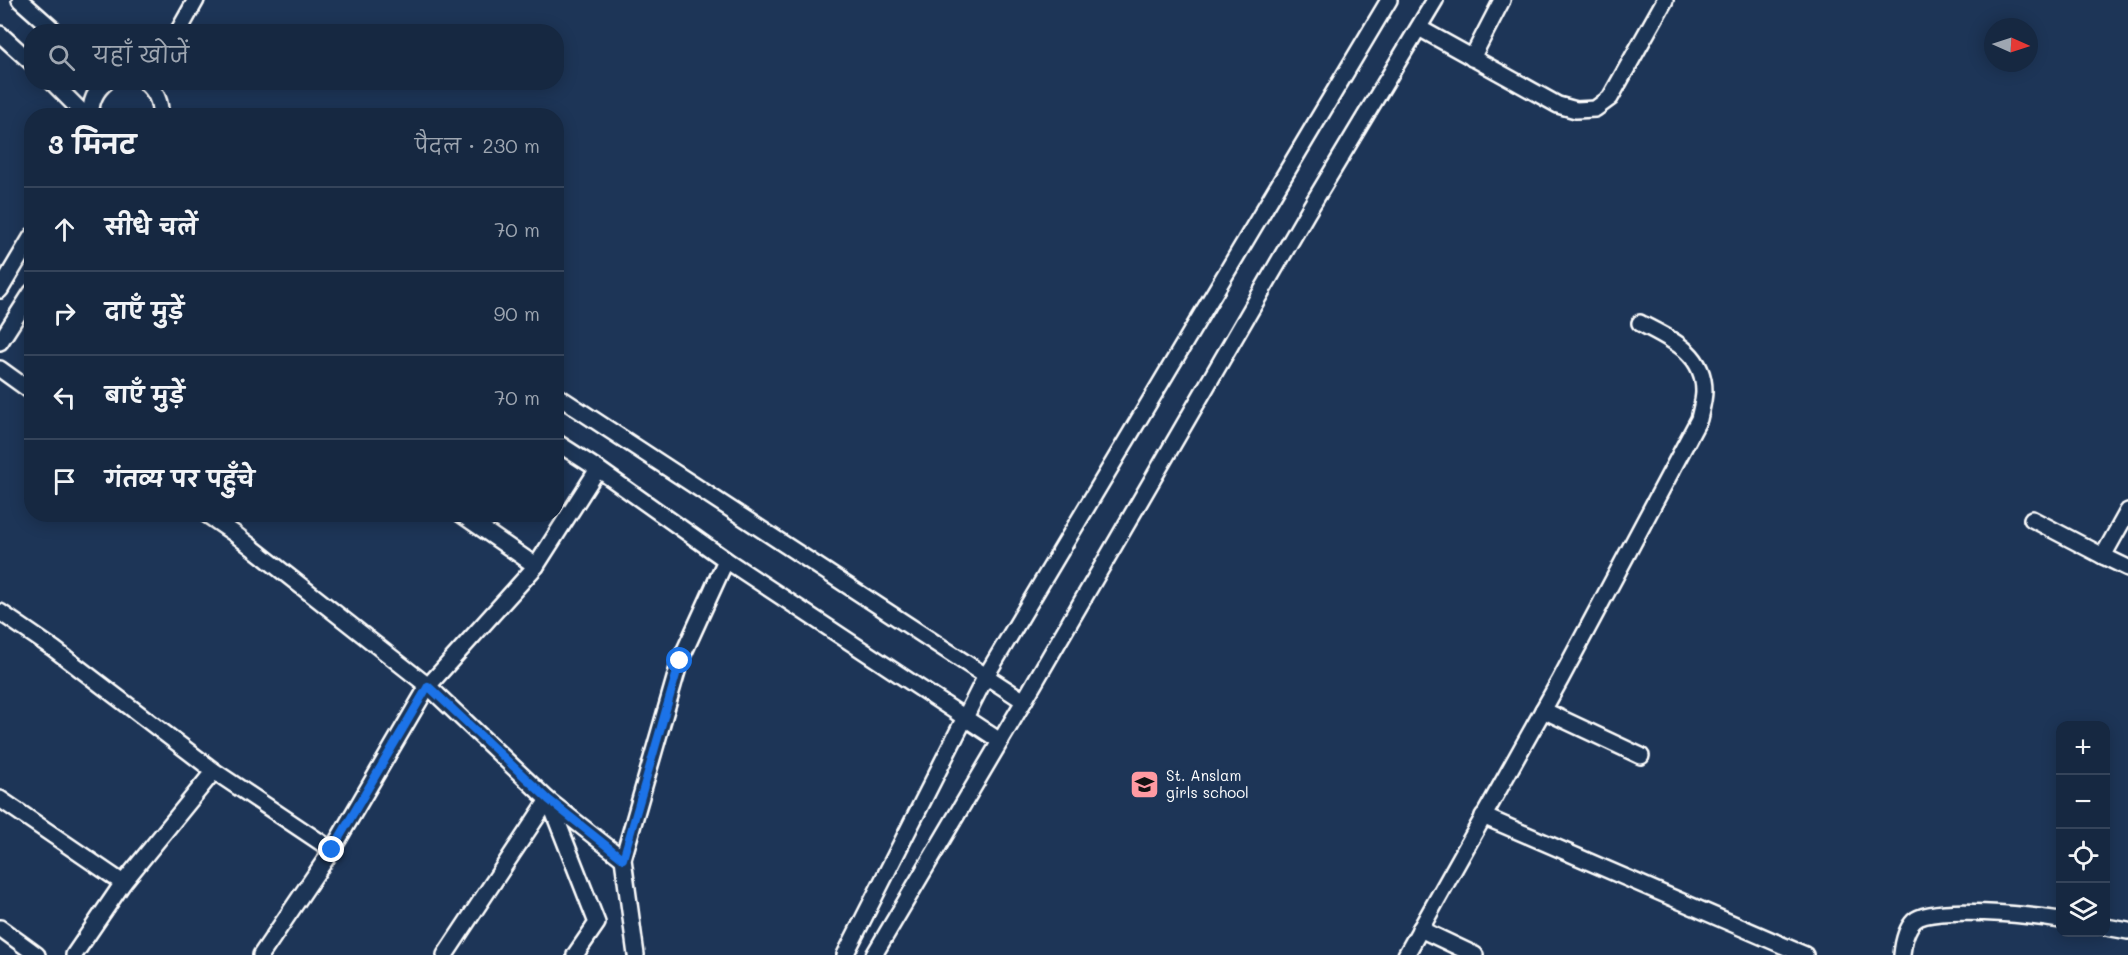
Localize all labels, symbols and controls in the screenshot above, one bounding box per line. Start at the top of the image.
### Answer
north arrow [1984,18,2038,72]
search box [24,24,564,90]
text: यहाँ खोजें [93,40,189,69]
icon: search [45,41,78,74]
text: 3 मिनट [48,127,136,161]
text: पैदल · 230 m [415,132,540,158]
text: सीधे चलें [105,212,197,241]
icon: ahead [48,213,81,246]
text: 70 m [494,216,540,242]
text: दाएँ मुड़ें [105,296,184,325]
icon: right [48,297,81,330]
text: 90 m [494,300,540,326]
text: बाएँ मुड़ें [105,380,185,409]
icon: left [48,381,81,414]
text: 70 m [494,384,540,410]
text: गंतव्य पर पहुँचे [105,464,255,493]
icon: arrive [48,465,81,498]
route start [666,647,692,673]
map controls [2056,721,2110,937]
button: + [2056,721,2110,775]
place label: St. Anslam girls school [1166,765,1249,802]
school or university icon: St. Anslam girls school [1129,769,1161,801]
button: − [2056,775,2110,829]
button: locate [2056,829,2110,883]
route end [318,836,344,862]
button: layers [2056,883,2110,937]

